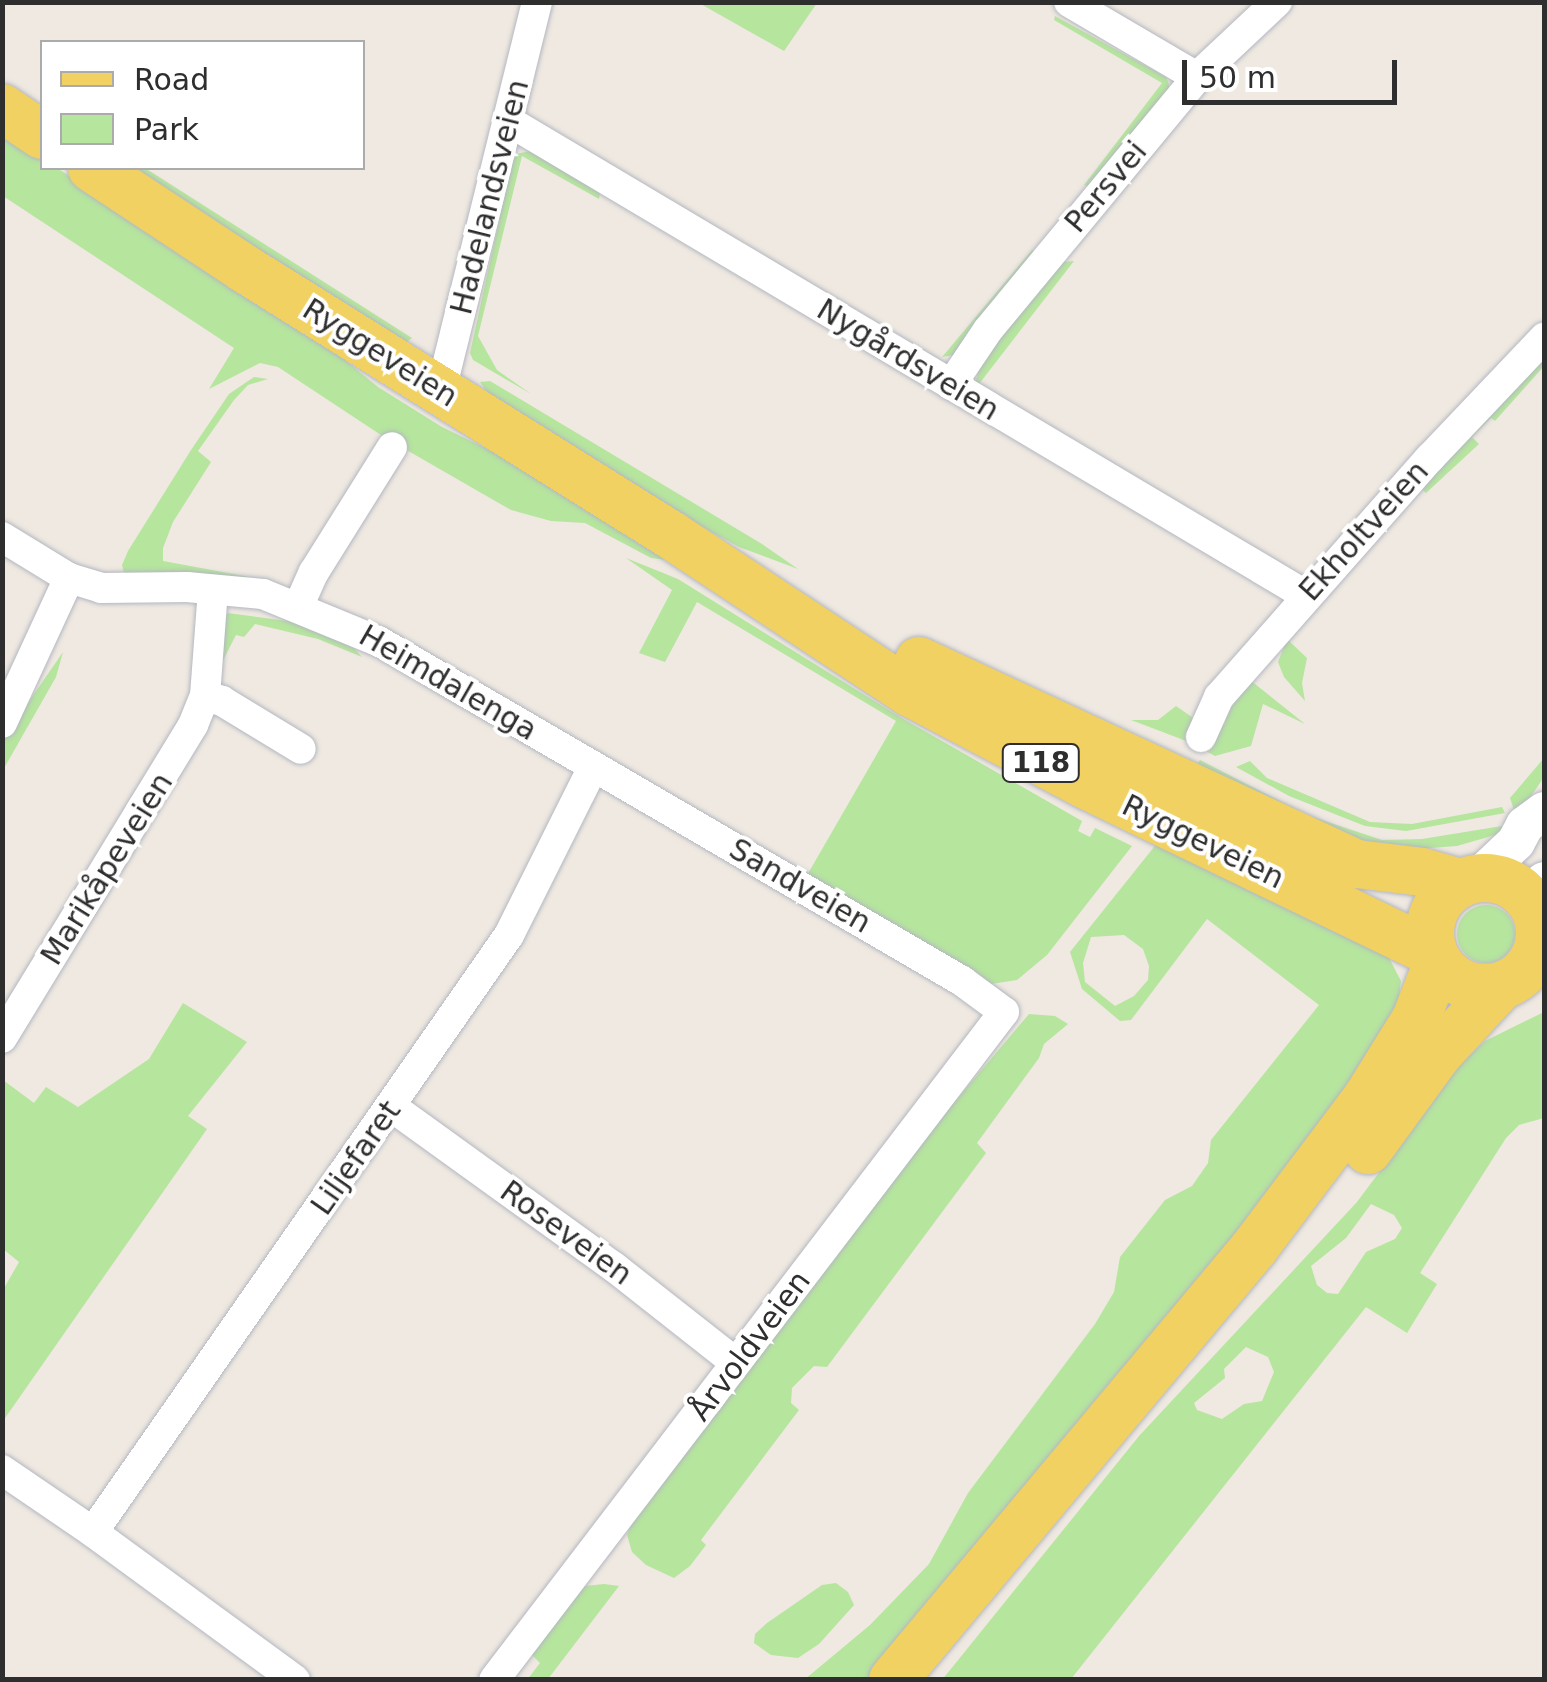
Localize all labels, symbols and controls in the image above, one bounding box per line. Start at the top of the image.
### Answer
legend [40,40,365,170]
scale bar [1187,40,1402,102]
text: 50 m [1199,60,1276,95]
text: Road [134,62,209,97]
street label: Hadelandsveien [443,76,537,318]
text: Park [134,112,199,147]
street label: Persvei [1058,134,1154,240]
street label: Ryggeveien [296,291,464,415]
street label: Nygårdsveien [810,291,1006,429]
street label: Ekholtveien [1292,454,1436,608]
street label: Heimdalenga [353,618,543,748]
road number: 118 [1001,740,1081,786]
street label: Marikåpeveien [34,766,180,972]
street label: Ryggeveien [1116,787,1290,897]
street label: Sandveien [723,831,877,941]
street label: Liljefaret [304,1094,408,1222]
street label: Roseveien [493,1173,639,1293]
street label: Årvoldveien [682,1264,818,1428]

